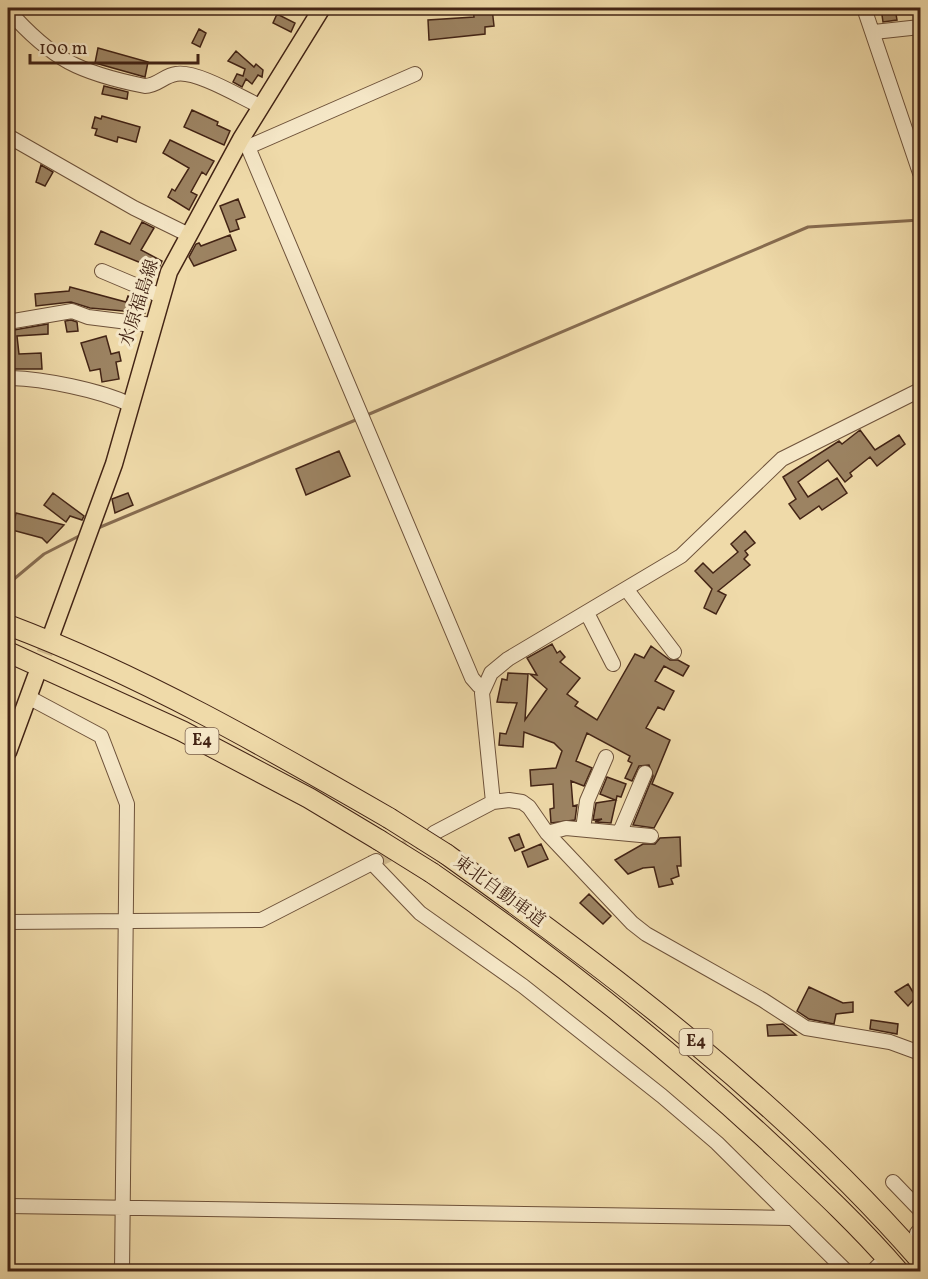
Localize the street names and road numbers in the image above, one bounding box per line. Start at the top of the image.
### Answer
street label: 水原福島線 [114,256,166,350]
road number: E4 [186,728,218,754]
street label: 東北自動車道 [448,850,550,934]
road number: E4 [680,1029,712,1055]

